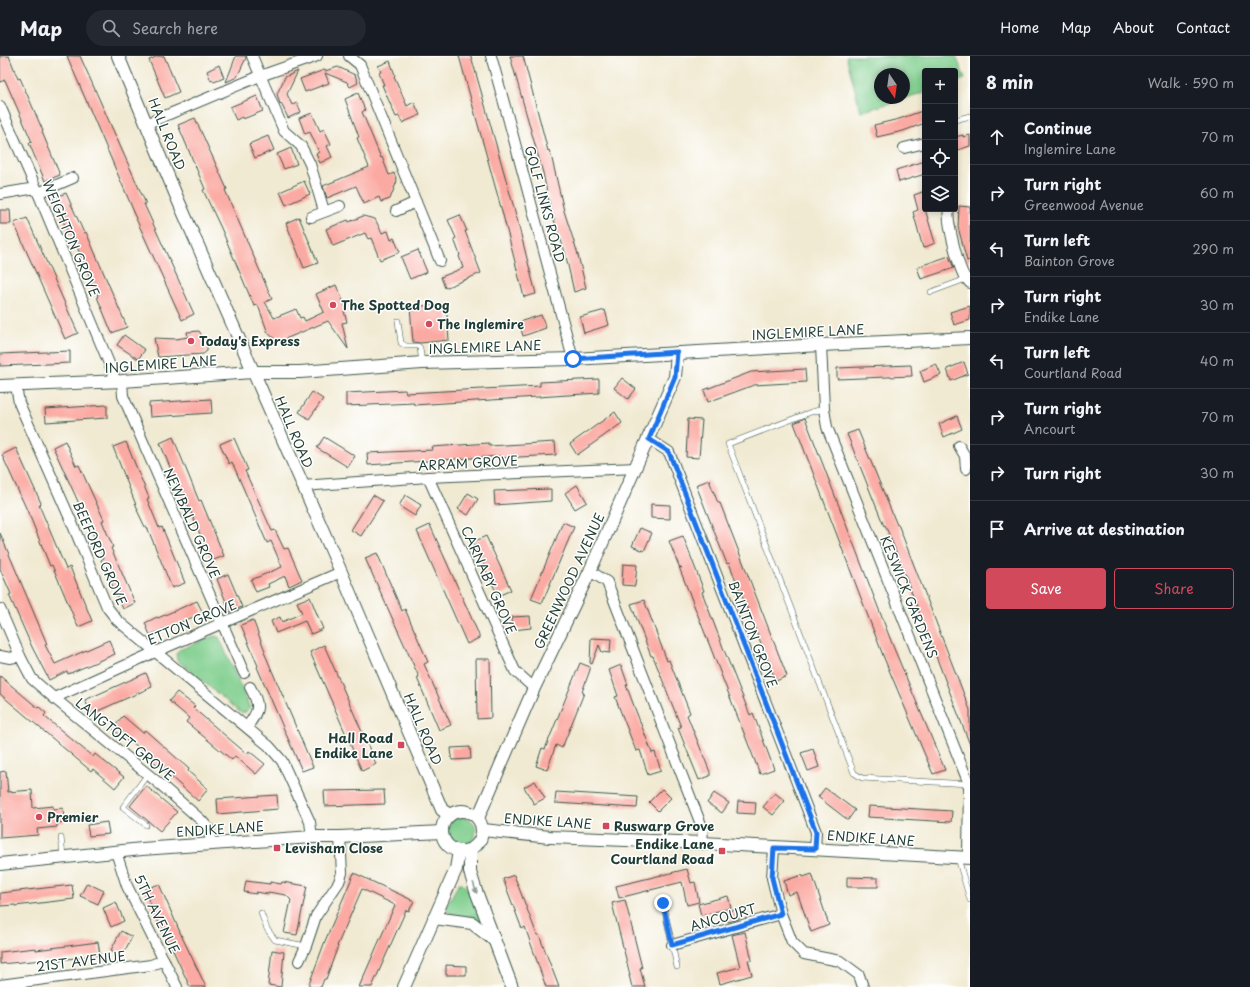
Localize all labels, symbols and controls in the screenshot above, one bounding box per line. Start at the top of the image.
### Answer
search box [86,10,366,46]
text: Map [20,14,62,42]
text: Search here [132,16,218,39]
icon: search [100,17,122,39]
text: Home [1000,17,1039,38]
text: Map [1061,17,1091,38]
text: About [1113,17,1154,38]
text: Contact [1176,17,1230,38]
north arrow [874,68,910,104]
map controls [922,68,958,212]
button: + [922,68,958,104]
text: 8 min [986,69,1034,95]
text: Walk · 590 m [1148,73,1234,92]
street label: HALL ROAD [144,95,191,173]
button: − [922,104,958,140]
text: Continue [1024,116,1092,139]
icon: ahead [986,126,1008,148]
text: 70 m [1201,127,1234,146]
text: Inglemire Lane [1024,139,1116,158]
button: locate [922,140,958,176]
street label: GOLF LINKS ROAD [521,143,570,265]
text: Turn right [1024,172,1101,195]
street label: WEIGHTON GROVE [38,176,105,299]
button: layers [922,176,958,212]
icon: right [986,182,1008,204]
text: 60 m [1200,183,1234,202]
text: Greenwood Avenue [1024,195,1144,214]
text: Turn left [1024,228,1090,251]
icon: left [986,238,1008,260]
text: 290 m [1193,239,1234,258]
text: Bainton Grove [1024,251,1115,270]
text: Turn right [1024,284,1101,307]
icon: right [986,294,1008,316]
place label: The Spotted Dog [341,295,450,314]
text: 30 m [1200,295,1234,314]
marker: The Spotted Dog [328,300,338,310]
text: Endike Lane [1024,307,1099,326]
place label: The Inglemire [437,314,524,333]
marker: The Inglemire [424,319,434,329]
street label: INGLEMIRE LANE [751,319,865,344]
place label: Today's Express [199,331,300,350]
street label: INGLEMIRE LANE [428,335,542,358]
marker: Today's Express [186,336,196,346]
text: Turn left [1024,340,1090,363]
street label: INGLEMIRE LANE [104,350,218,377]
route start [564,350,582,368]
icon: left [986,350,1008,372]
text: 40 m [1200,351,1234,370]
text: Courtland Road [1024,363,1122,382]
street label: HALL ROAD [271,393,318,471]
text: Turn right [1024,396,1101,419]
icon: right [986,406,1008,428]
text: 70 m [1201,407,1234,426]
text: Ancourt [1024,419,1075,438]
street label: ARRAM GROVE [418,450,518,475]
text: Turn right [1024,461,1101,484]
icon: right [986,462,1008,484]
text: 30 m [1200,463,1234,482]
street label: NEWBALD GROVE [160,465,225,581]
street label: BEEFORD GROVE [69,498,132,608]
street label: GREENWOOD AVENUE [529,510,609,652]
text: Arrive at destination [1024,517,1185,540]
icon: arrive [986,518,1008,540]
street label: CARNABY GROVE [457,523,522,637]
street label: KESWICK GARDENS [876,533,943,661]
button: Save [986,568,1106,609]
button: Share [1114,568,1234,609]
street label: BAINTON GROVE [724,577,783,690]
street label: ETTON GROVE [144,594,239,649]
street label: HALL ROAD [400,690,447,768]
street label: LANGTOFT GROVE [72,693,179,784]
place label: Hall Road Endike Lane [314,728,394,762]
marker: Hall Road Endike Lane [396,740,406,750]
place label: Premier [47,807,99,826]
street label: ENDIKE LANE [503,808,593,833]
marker: Premier [34,812,44,822]
street label: ENDIKE LANE [175,816,265,841]
place label: Ruswarp Grove [614,816,714,835]
marker: Ruswarp Grove [601,821,611,831]
street label: ENDIKE LANE [826,825,916,850]
place label: Endike Lane Courtland Road [610,834,715,868]
place label: Levisham Close [285,838,383,857]
marker: Levisham Close [272,843,282,853]
marker: Endike Lane Courtland Road [717,846,727,856]
street label: 5TH AVENUE [130,871,185,957]
one-way arrow [472,883,478,895]
route end [654,894,672,912]
street label: ANCOURT [688,898,758,935]
street label: 21ST AVENUE [35,946,127,975]

